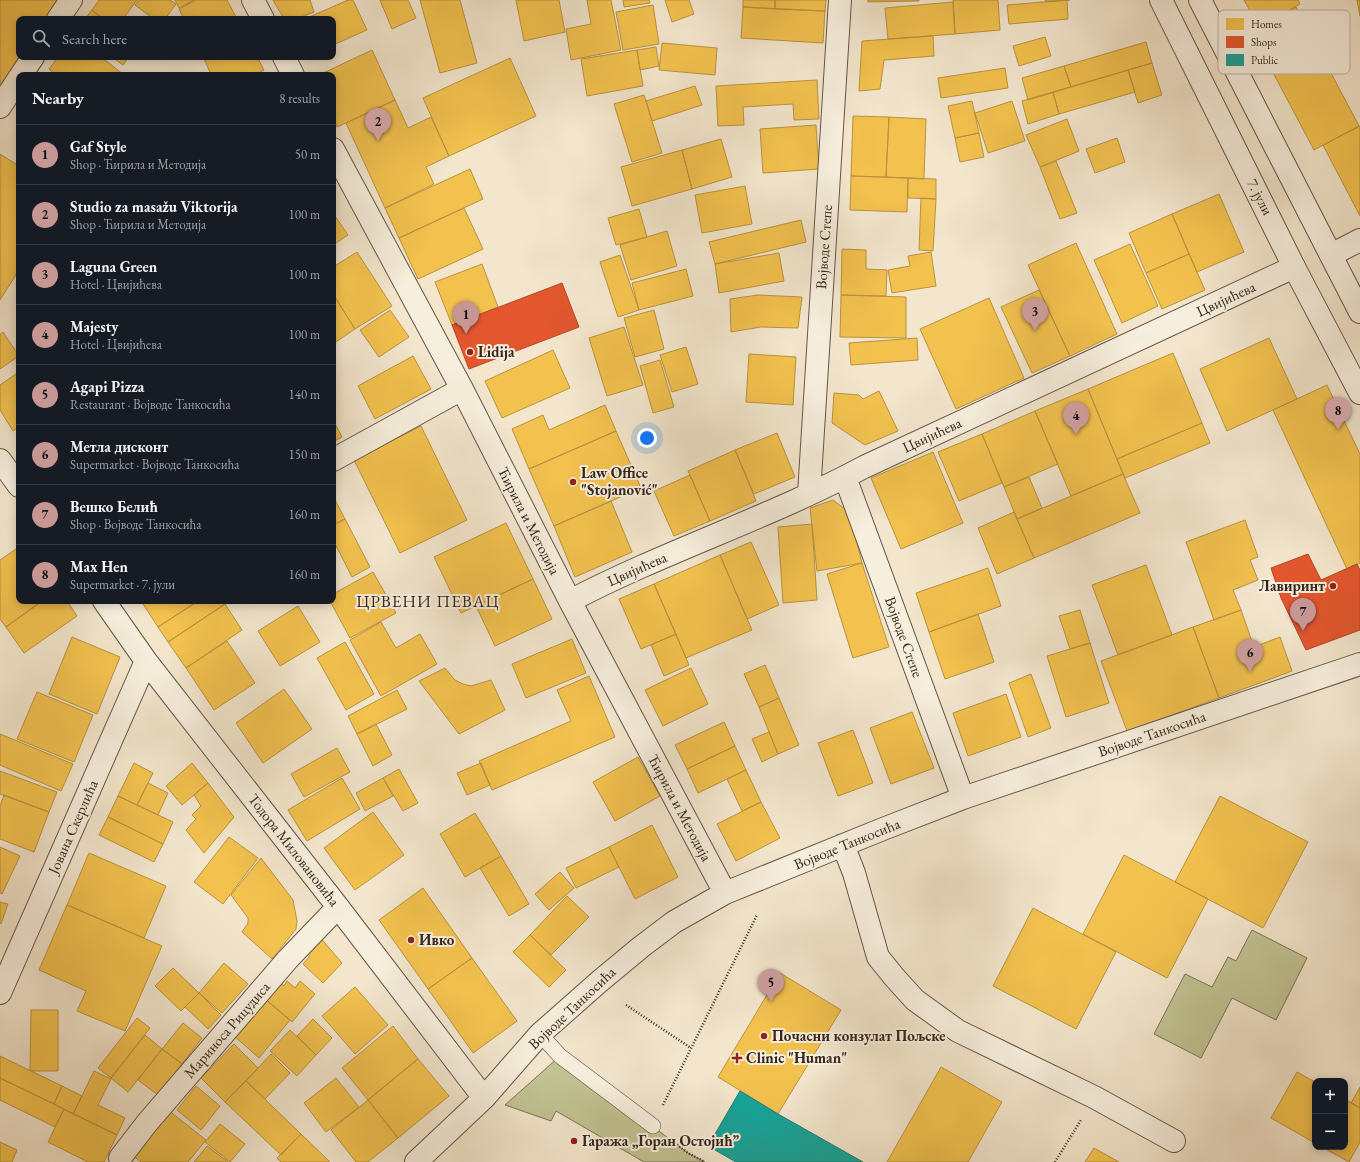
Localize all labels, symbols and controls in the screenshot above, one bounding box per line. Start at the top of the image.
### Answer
legend [1218,10,1350,74]
search box [16,16,336,60]
text: Homes [1251,17,1282,31]
icon: search [30,27,52,49]
text: Search here [62,29,127,48]
text: Shops [1251,35,1277,49]
text: Public [1251,53,1279,67]
text: Nearby [32,87,84,109]
text: 8 results [279,90,320,107]
pin: 2 [365,108,391,141]
text: Gaf Style [70,137,127,156]
text: 1 [42,146,48,163]
text: 50 m [295,146,320,163]
text: Shop · Ћирила и Методија [70,156,206,173]
street label: 7. јули [1243,175,1278,218]
text: Studio za masažu Viktorija [70,197,238,216]
street label: Војводе Степе [811,204,836,290]
text: 2 [42,206,48,223]
text: 100 m [289,206,320,223]
text: Shop · Ћирила и Методија [70,216,206,233]
text: Laguna Green [70,257,157,276]
text: 3 [42,266,48,283]
text: 100 m [289,266,320,283]
text: Hotel · Цвијићева [70,276,162,293]
street label: Цвијићева [1193,277,1258,321]
pin: 3 [1022,298,1048,331]
pin: 1 [453,301,479,334]
text: Majesty [70,317,118,336]
text: 4 [42,326,48,343]
text: 100 m [289,326,320,343]
text: Hotel · Цвијићева [70,336,162,353]
place label: Lidija [478,342,515,361]
marker: Lidija [465,347,475,357]
text: Agapi Pizza [70,377,144,396]
text: 5 [42,386,48,403]
text: 140 m [289,386,320,403]
text: Restaurant · Војводе Танкосића [70,396,231,413]
pin: 8 [1325,397,1351,430]
pin: 4 [1063,402,1089,435]
street label: Цвијићева [899,413,964,457]
your location [637,428,657,448]
text: Метла дисконт [70,437,168,456]
text: 6 [42,446,48,463]
text: 150 m [289,446,320,463]
text: Supermarket · Војводе Танкосића [70,456,240,473]
place label: Law Office "Stojanović" [581,463,658,499]
street label: Ћирила и Методија [494,464,565,578]
marker: Law Office "Stojanović" [568,477,578,487]
text: Вешко Белић [70,497,158,516]
text: 7 [42,506,48,523]
text: 160 m [289,506,320,523]
text: Shop · Војводе Танкосића [70,516,202,533]
street label: Цвијићева [604,547,670,590]
text: Max Hen [70,557,128,576]
text: 8 [42,566,48,583]
text: 160 m [289,566,320,583]
text: Supermarket · 7. јули [70,576,175,593]
place label: Лавиринт [1259,576,1325,595]
marker: Лавиринт [1328,581,1338,591]
district label: ЦРВЕНИ ПЕВАЦ [356,590,500,612]
street label: Војводе Степе [881,594,928,680]
pin: 7 [1290,598,1316,631]
pin: 6 [1237,639,1263,672]
street label: Војводе Танкосића [1095,706,1208,761]
street label: Ћирила и Методија [644,751,717,864]
street label: Јована Скерлића [42,777,102,879]
street label: Тодора Миловановића [244,789,344,910]
street label: Војводе Танкосића [791,814,903,873]
place label: Ивко [419,930,455,949]
marker: Ивко [406,935,416,945]
street label: Војводе Танкосића [524,962,619,1053]
pin: 5 [758,969,784,1002]
street label: Мариноса Рицудиса [180,977,274,1082]
place label: Почасни конзулат Пољске [772,1026,946,1045]
marker: Почасни конзулат Пољске [759,1031,769,1041]
place label: Clinic "Human" [746,1048,847,1067]
marker: Clinic "Human" [731,1052,743,1064]
map controls [1312,1078,1348,1150]
button: + [1312,1078,1348,1114]
button: − [1312,1114,1348,1150]
place label: Гаража „Горан Остојић” [582,1131,740,1150]
marker: Гаража „Горан Остојић” [569,1136,579,1146]

